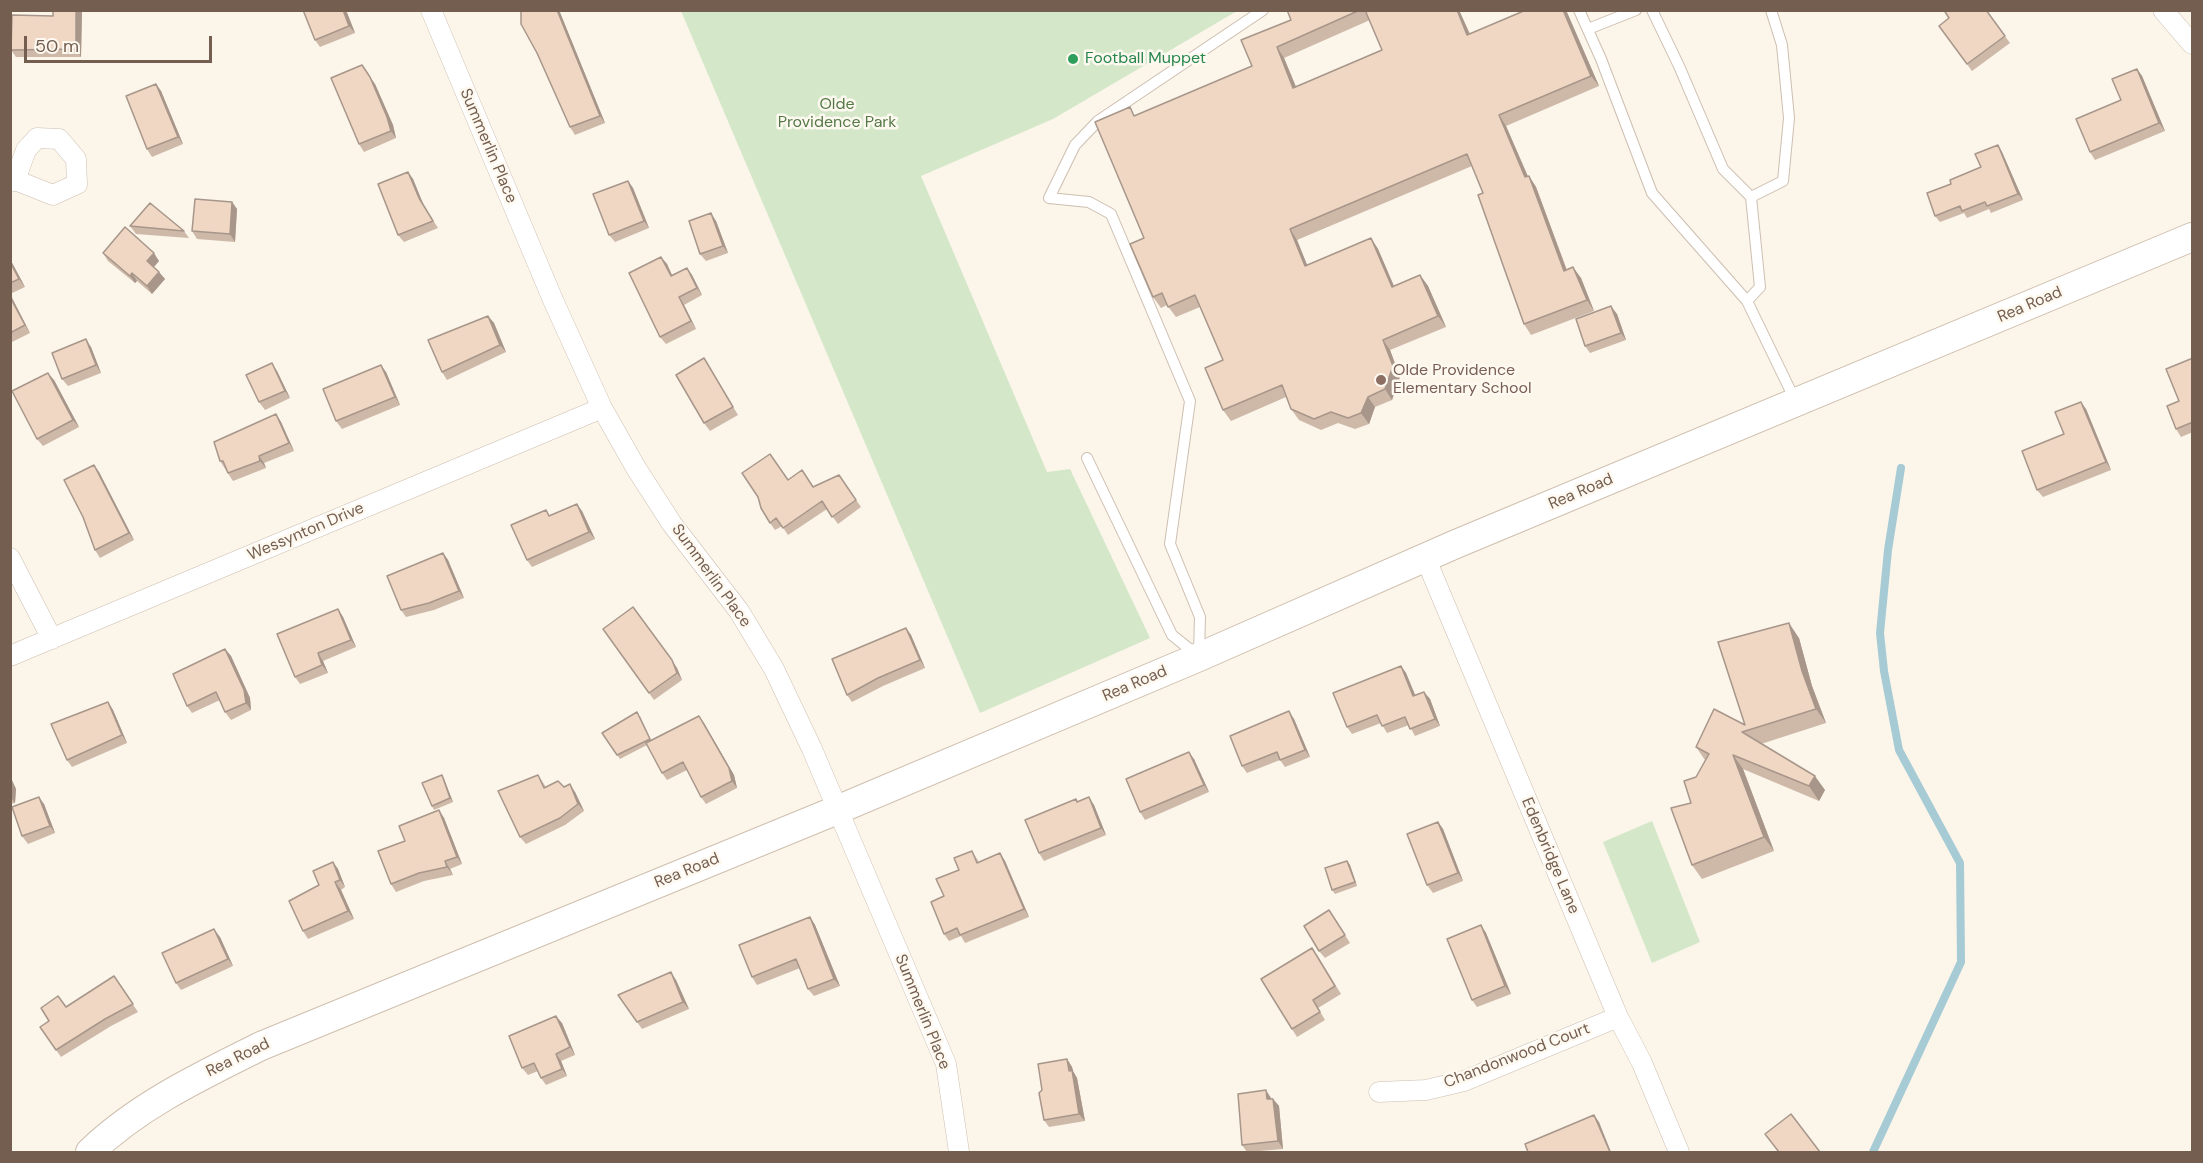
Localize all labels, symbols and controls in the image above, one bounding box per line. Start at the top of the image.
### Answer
scale bar [27,24,214,62]
text: 50 m [35,34,79,58]
place label: Football Muppet [1085,49,1206,69]
marker: Football Muppet [1066,52,1080,66]
street label: Summerlin Place [455,86,521,206]
park label: Olde Providence Park [778,95,896,133]
street label: Rea Road [1995,283,2065,327]
place label: Olde Providence Elementary School [1393,361,1531,399]
marker: Olde Providence Elementary School [1374,373,1388,387]
street label: Rea Road [1546,470,1616,514]
street label: Wessynton Drive [245,499,367,565]
street label: Summerlin Place [667,521,755,631]
street label: Rea Road [1100,662,1170,706]
street label: Edenbridge Lane [1517,795,1583,917]
street label: Rea Road [652,849,722,893]
street label: Summerlin Place [890,952,954,1072]
street label: Chandonwood Court [1441,1019,1593,1093]
street label: Rea Road [203,1034,273,1082]

